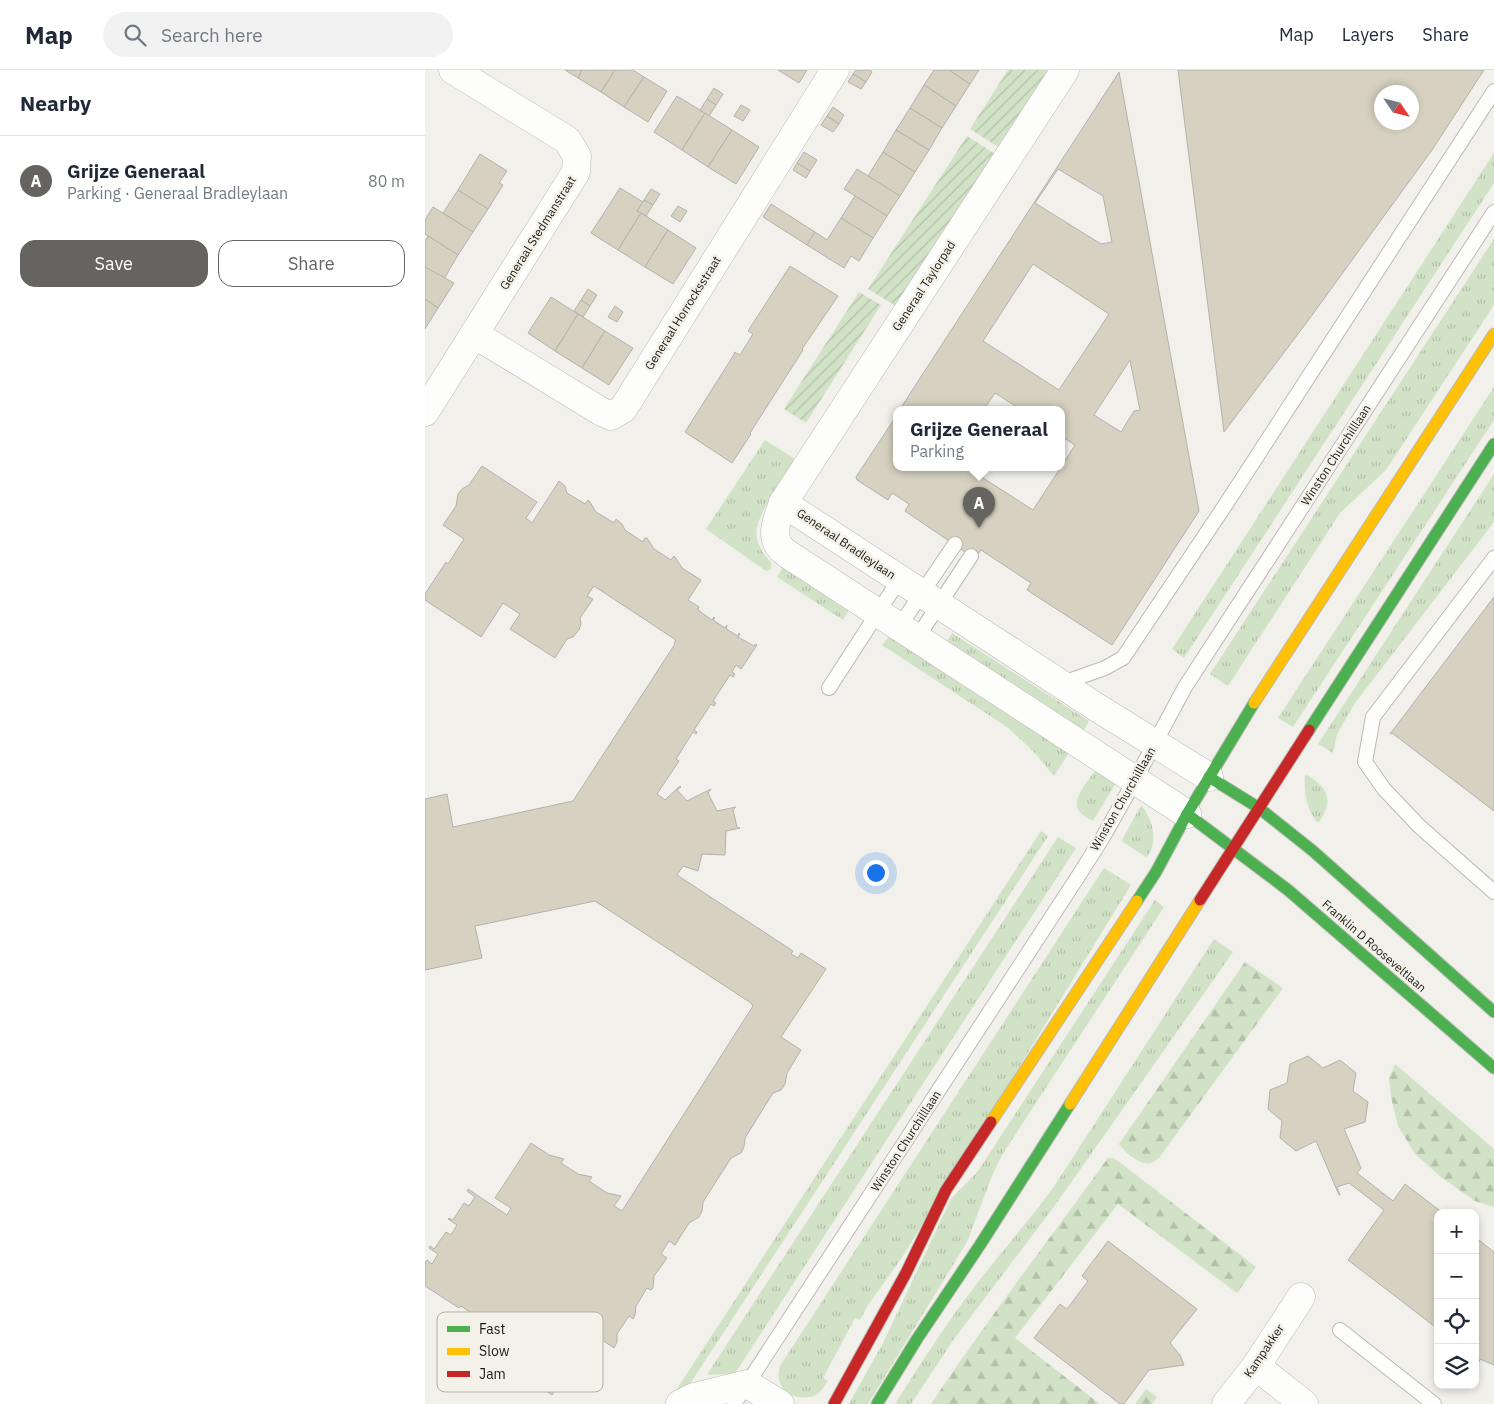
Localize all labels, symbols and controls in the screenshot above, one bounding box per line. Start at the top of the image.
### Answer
search box [103,12,453,57]
text: Map [25,19,73,51]
icon: search [121,21,149,49]
text: Search here [161,23,263,47]
text: Map [1279,23,1314,46]
text: Layers [1342,23,1394,46]
text: Share [1422,23,1469,46]
north arrow [1374,85,1419,130]
text: Nearby [20,89,91,117]
text: Grijze Generaal [67,159,205,183]
text: A [31,171,41,191]
text: 80 m [368,171,405,191]
street label: Generaal Stedmanstraat [496,173,579,292]
text: Parking · Generaal Bradleylaan [67,183,288,203]
street label: Generaal Taylorpad [889,238,958,334]
button: Save [20,240,208,287]
button: Share [218,240,405,287]
street label: Generaal Horrocksstraat [641,253,724,373]
street label: Winston Churchilllaan [1297,401,1374,508]
popup [893,406,1065,471]
text: Grijze Generaal [910,417,1048,441]
text: Parking [910,441,964,461]
pin: A [963,487,995,528]
street label: Generaal Bradleylaan [794,505,898,582]
street label: Winston Churchilllaan [1087,744,1158,853]
your location [863,860,889,886]
street label: Franklin D Rooseveltlaan [1319,896,1429,995]
street label: Winston Churchilllaan [867,1087,944,1194]
map controls [1434,1209,1479,1389]
button: + [1434,1209,1479,1254]
button: − [1434,1254,1479,1299]
button: locate [1434,1299,1479,1344]
legend [437,1312,603,1392]
text: Fast [479,1320,505,1338]
street label: Kampakker [1240,1321,1287,1380]
text: Slow [479,1342,510,1360]
button: layers [1434,1344,1479,1389]
text: Jam [479,1365,506,1383]

